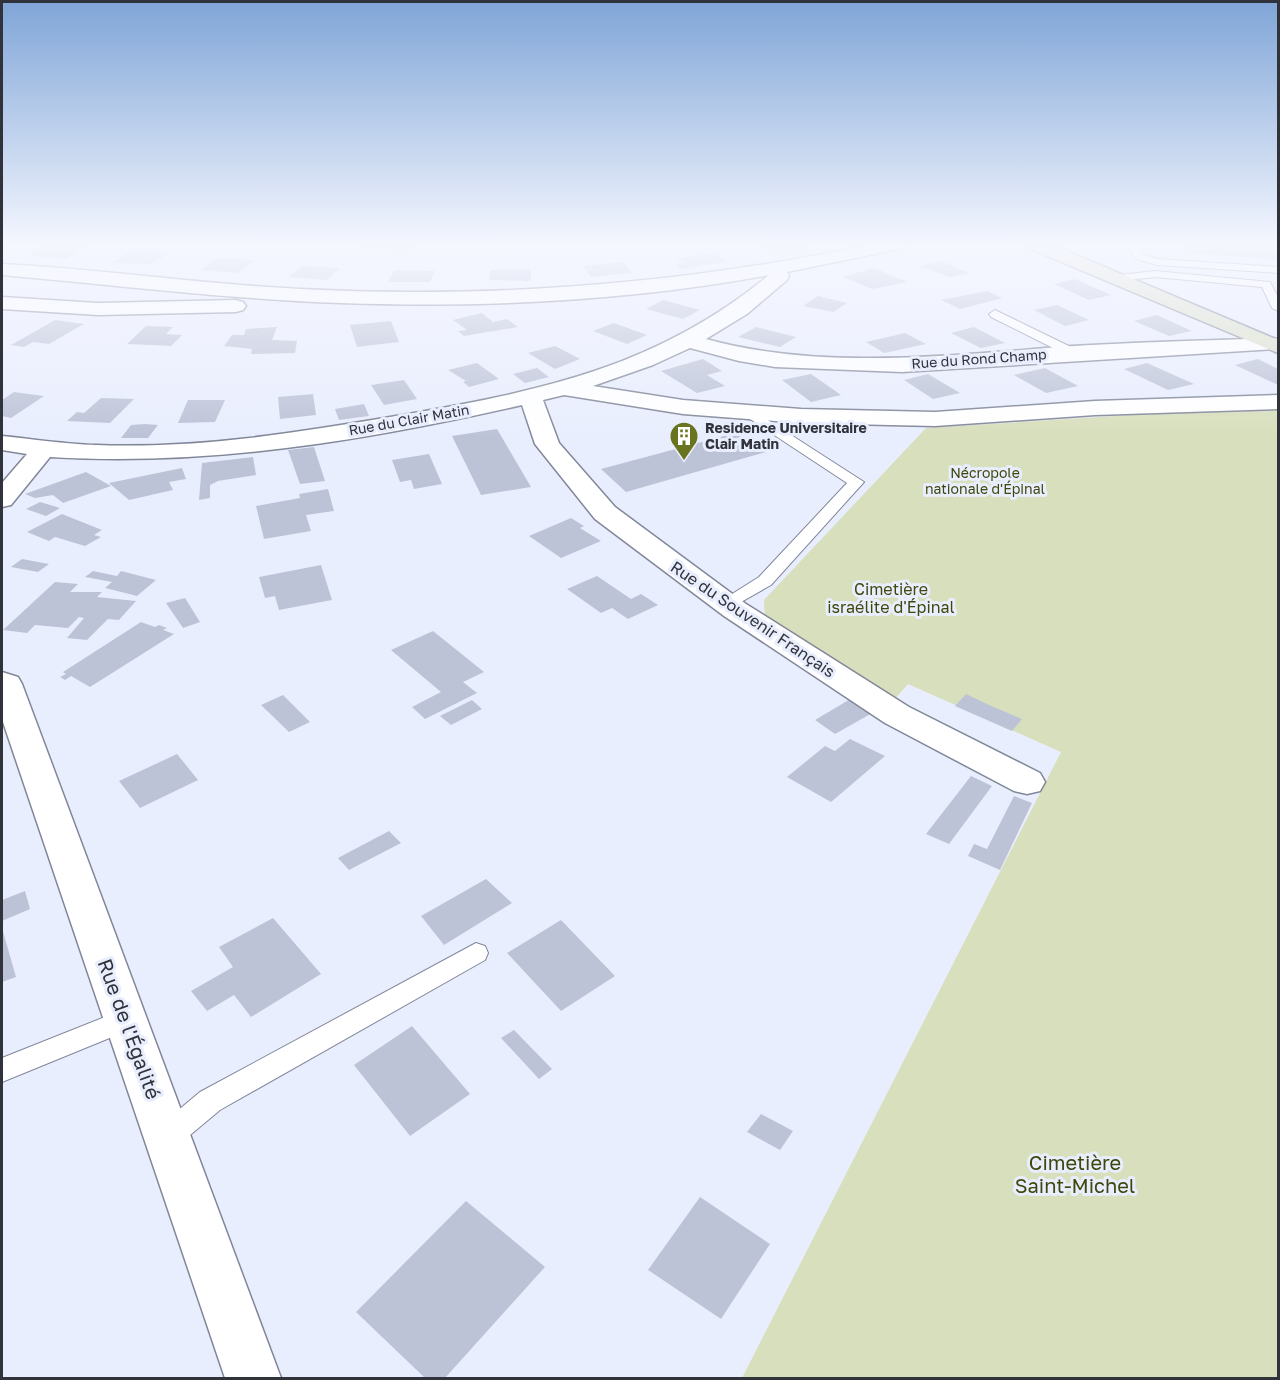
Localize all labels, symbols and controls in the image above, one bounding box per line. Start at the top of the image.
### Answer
street label: Rue du Rond Champ [911,345,1047,372]
street label: Rue du Clair Matin [347,401,471,438]
place label: Residence Universitaire Clair Matin [705,419,867,452]
building icon: Residence Universitaire Clair Matin [668,420,700,462]
park label: Nécropole nationale d'Épinal [925,464,1045,497]
street label: Rue du Souvenir Français [667,557,839,681]
park label: Cimetière israélite d'Épinal [827,579,955,617]
street label: Rue de l'Égalité [93,955,166,1102]
park label: Cimetière Saint-Michel [1015,1150,1135,1197]

